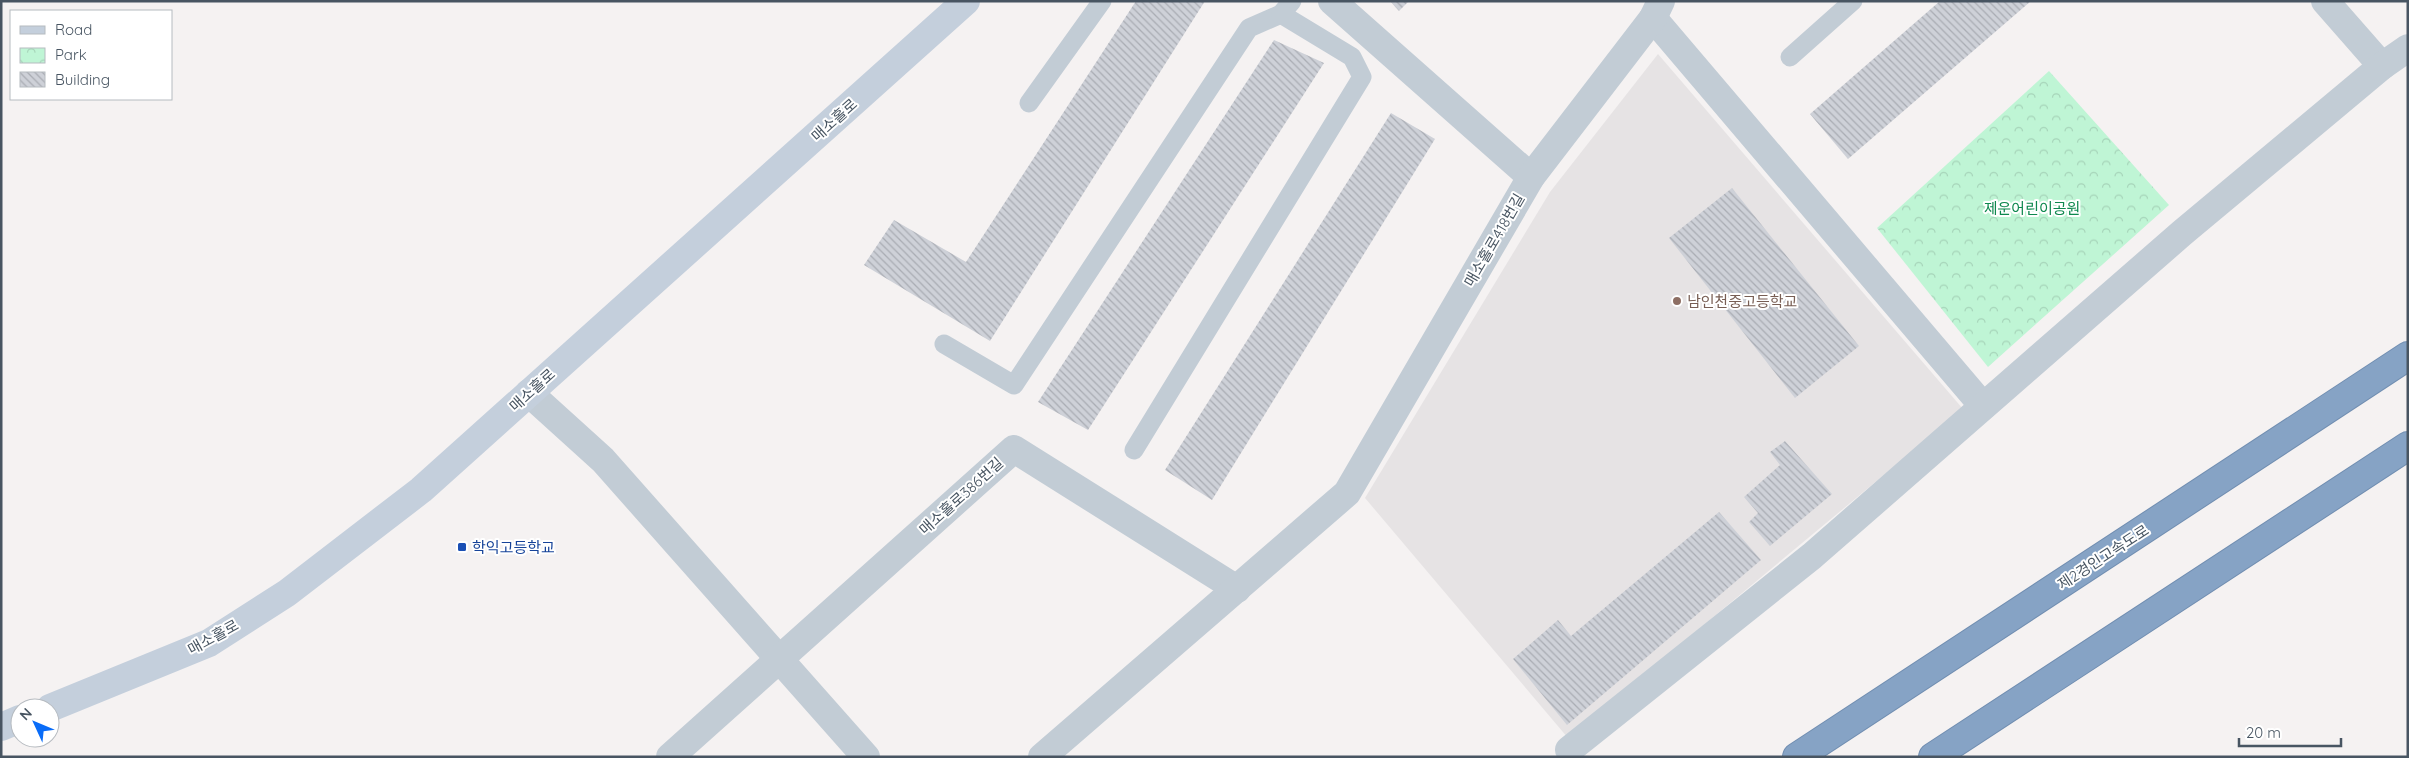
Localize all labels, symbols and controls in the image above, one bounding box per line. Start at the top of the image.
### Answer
legend [10,10,172,100]
text: Road [55,20,92,39]
text: Park [55,45,87,64]
text: Building [55,70,110,89]
street label: 매소홀로 [807,94,861,146]
street label: 매소홀로418번길 [1460,190,1528,290]
park label: 제운어린이공원 [1984,199,2080,218]
place label: 남인천중고등학교 [1687,292,1797,311]
marker: 남인천중고등학교 [1671,295,1683,307]
street label: 매소홀로 [505,364,559,416]
street label: 매소홀로386번길 [915,453,1007,539]
street label: 제2경인고속도로 [2054,520,2152,594]
place label: 학익고등학교 [472,538,555,557]
marker: 학익고등학교 [456,541,468,553]
street label: 매소홀로 [184,615,242,659]
north arrow [10,698,60,748]
text: N [16,704,36,724]
scale bar [2239,716,2342,748]
text: 20 m [2246,723,2281,742]

